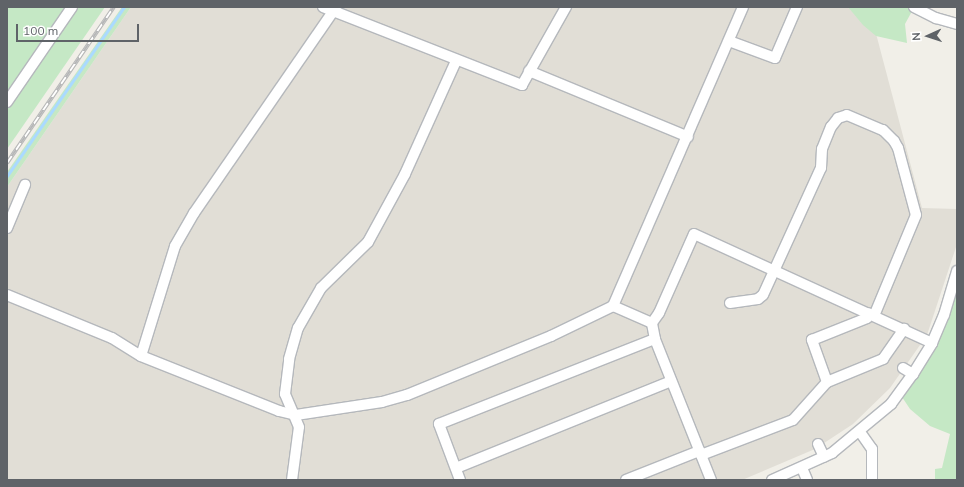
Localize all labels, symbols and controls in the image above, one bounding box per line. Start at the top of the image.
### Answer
scale bar [18,16,141,42]
north arrow [908,16,948,56]
text: 100 m [23,23,58,38]
text: N [909,32,923,41]

